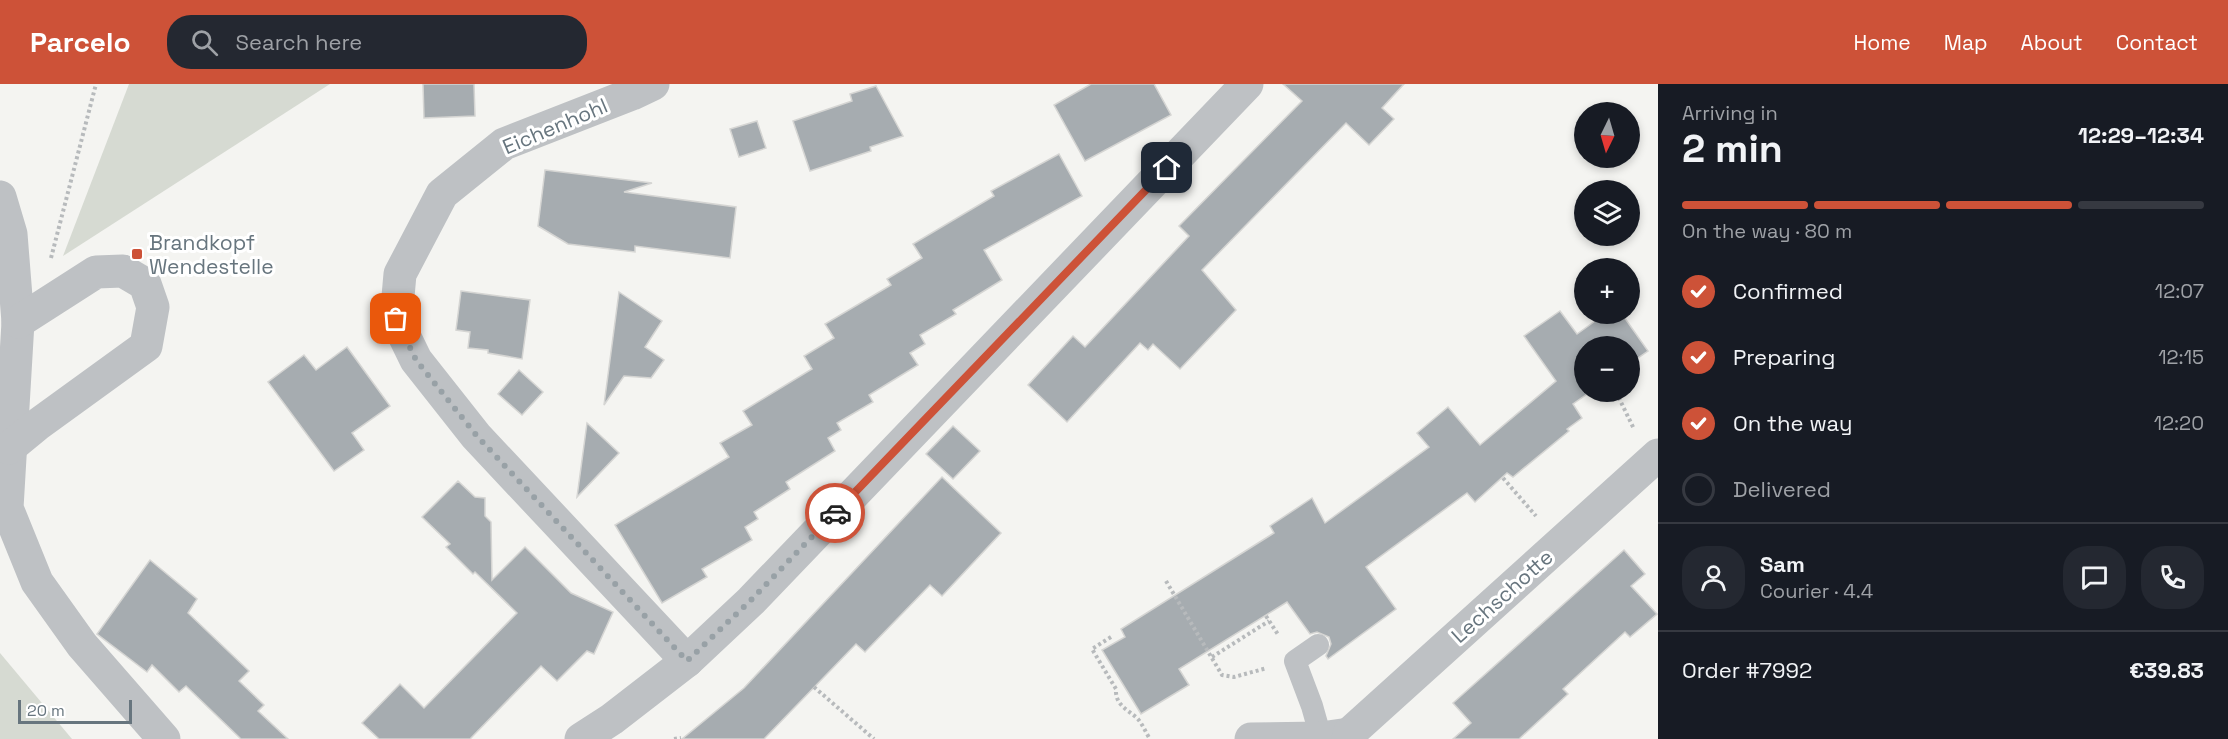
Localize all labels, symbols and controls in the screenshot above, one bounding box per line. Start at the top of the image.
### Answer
search box [167,15,587,69]
text: Parcelo [30,24,131,60]
icon: search [188,26,221,59]
text: Search here [236,28,362,56]
text: Home [1853,29,1911,56]
text: Map [1944,29,1988,56]
text: About [2021,29,2083,56]
text: Contact [2116,29,2198,56]
street label: Eichenhohl [498,92,612,160]
text: Arriving in [1682,100,1778,126]
north arrow [1574,102,1640,168]
map controls [1574,102,1640,402]
text: 12:29–12:34 [2078,121,2204,149]
text: 2 min [1682,124,1783,173]
pin [1141,142,1192,193]
icon: home [1150,151,1183,184]
button: layers [1574,180,1640,246]
text: On the way · 80 m [1682,218,1852,244]
place label: Brandkopf Wendestelle [149,229,274,280]
marker: Brandkopf Wendestelle [130,247,144,261]
button: + [1574,258,1640,324]
icon: check [1682,275,1715,308]
text: Confirmed [1733,277,1843,305]
text: 12:07 [2155,278,2204,304]
pin [370,293,421,344]
icon: bag [379,302,412,335]
button: − [1574,336,1640,402]
icon: check [1682,341,1715,374]
text: Preparing [1733,343,1835,371]
text: 12:15 [2158,344,2204,370]
icon: check [1682,407,1715,440]
text: On the way [1733,409,1852,437]
text: 12:20 [2154,410,2204,436]
text: Delivered [1733,475,1831,503]
courier [805,483,865,543]
icon: car [819,497,852,530]
street label: Lechschotte [1446,543,1558,649]
button: person [1682,546,1745,609]
button: chat [2063,546,2126,609]
button: phone [2141,546,2204,609]
text: Sam [1760,550,1805,578]
text: Courier · 4.4 [1760,578,1873,604]
text: Order #7992 [1682,656,1812,684]
text: €39.83 [2129,656,2204,684]
scale bar [18,697,132,724]
text: 20 m [27,700,65,721]

